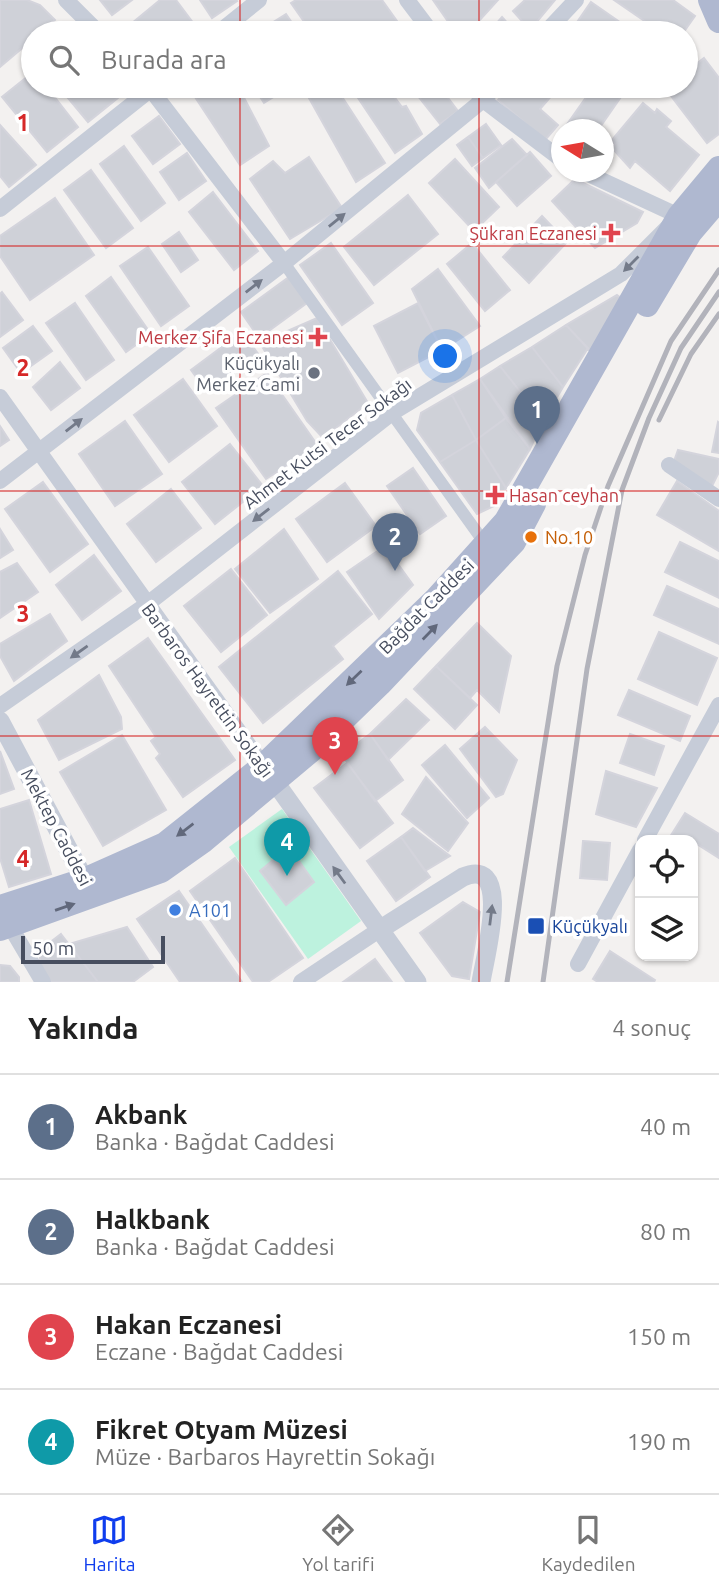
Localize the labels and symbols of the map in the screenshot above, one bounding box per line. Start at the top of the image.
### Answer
text: 1 [17,110,29,135]
north arrow [551,119,614,182]
one-way arrow [327,212,345,227]
place label: Şükran Eczanesi [469,223,597,243]
marker: Şükran Eczanesi [603,225,619,241]
one-way arrow [622,256,639,273]
one-way arrow [245,280,263,294]
place label: Merkez Şifa Eczanesi [138,327,304,347]
marker: Merkez Şifa Eczanesi [310,329,326,345]
your location [428,339,462,373]
place label: Küçükyalı Merkez Cami [196,353,300,394]
text: 2 [17,355,29,380]
marker: Küçükyalı Merkez Cami [306,365,322,381]
street label: Ahmet Kutsi Tecer Sokağı [239,373,415,513]
pin: 1 [514,386,560,444]
one-way arrow [65,418,83,433]
place label: Hasan ceyhan [509,485,619,505]
marker: Hasan ceyhan [487,487,503,503]
one-way arrow [252,508,270,523]
pin: 2 [372,513,418,571]
place label: No.10 [545,527,593,547]
marker: No.10 [523,529,539,545]
street label: Bağdat Caddesi [375,555,477,657]
street label: Barbaros Hayrettin Sokağı [138,599,278,781]
text: 3 [17,601,29,626]
one-way arrow [421,624,437,641]
one-way arrow [69,645,89,658]
one-way arrow [346,669,363,685]
pin: 3 [312,717,358,775]
street label: Mektep Caddesi [18,765,96,889]
pin: 4 [264,818,310,876]
one-way arrow [176,822,194,836]
text: 4 [17,846,30,871]
one-way arrow [332,866,346,884]
place label: A101 [189,900,231,920]
one-way arrow [54,901,75,912]
marker: A101 [167,902,183,918]
one-way arrow [486,904,497,926]
marker: Küçükyalı [526,916,546,936]
place label: Küçükyalı [552,916,628,936]
scale bar [21,933,164,965]

